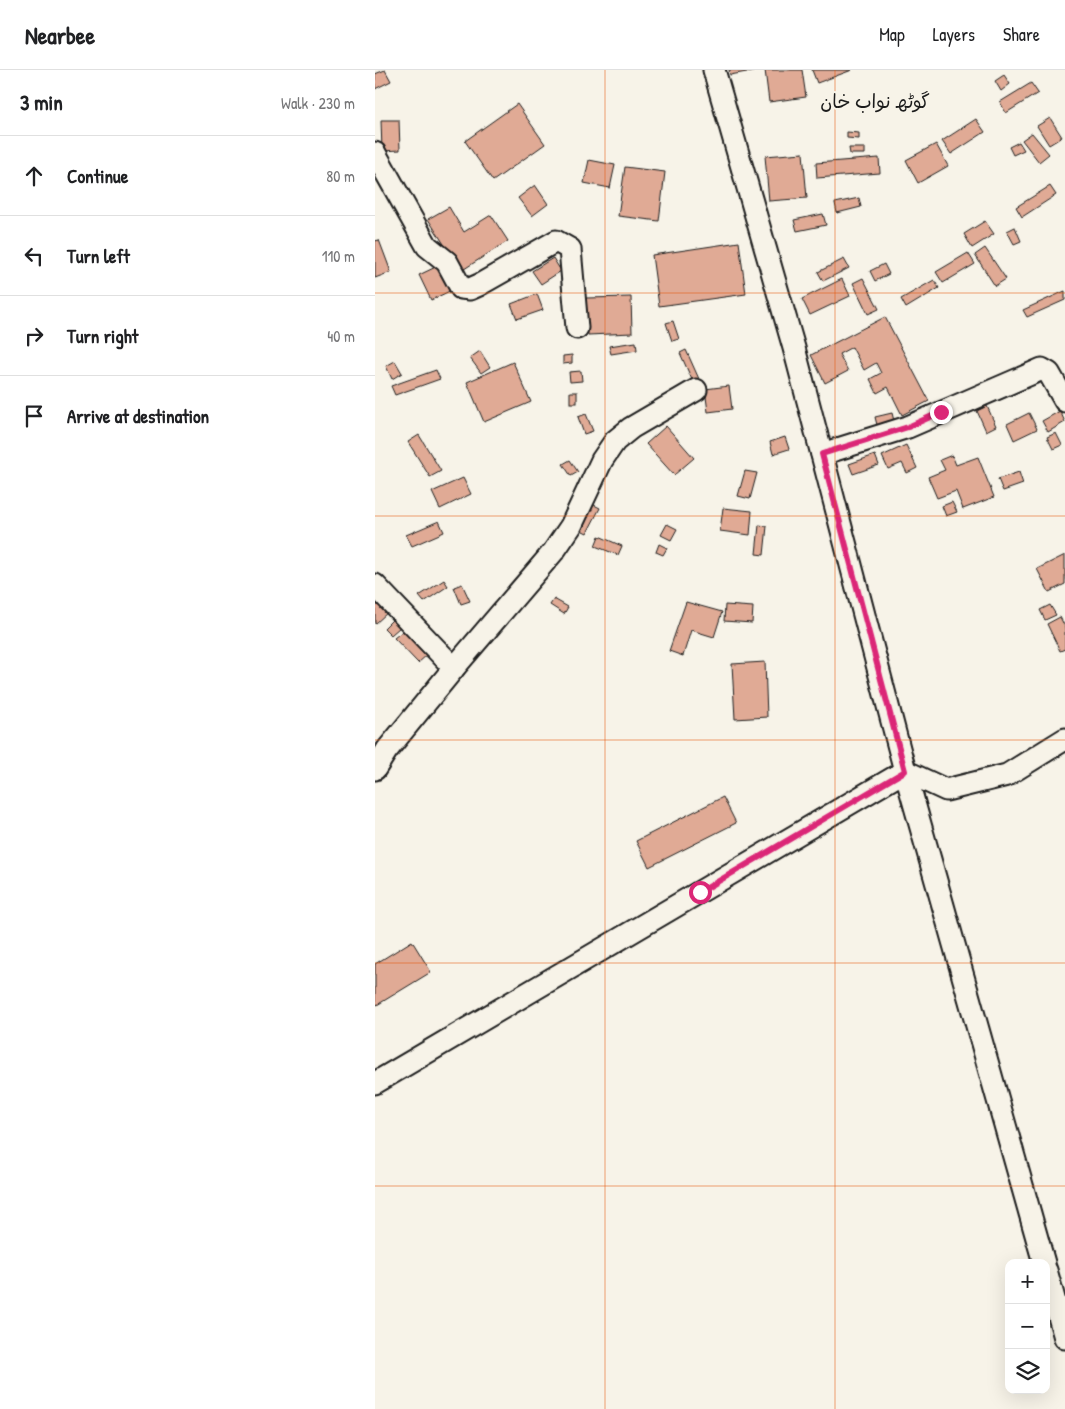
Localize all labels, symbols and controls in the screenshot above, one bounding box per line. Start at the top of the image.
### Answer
text: Nearbee [25,19,95,51]
text: Map [879,22,905,47]
text: Layers [933,22,975,47]
text: Share [1003,22,1040,47]
text: 3 min [20,88,63,117]
district label: گوٹھ نواب خان [820,88,930,114]
text: Walk · 230 m [281,92,355,114]
icon: ahead [20,162,48,190]
text: Continue [67,163,128,189]
text: 80 m [326,165,355,187]
icon: left [20,242,48,270]
text: Turn left [67,243,130,269]
text: 110 m [322,245,355,267]
icon: right [20,322,48,350]
text: Turn right [67,323,138,349]
text: 40 m [327,325,355,347]
route end [930,401,953,424]
icon: arrive [20,402,48,430]
text: Arrive at destination [67,403,209,429]
route start [689,881,712,904]
map controls [1005,1259,1050,1394]
button: + [1005,1259,1050,1304]
button: − [1005,1304,1050,1349]
button: layers [1005,1349,1050,1394]

